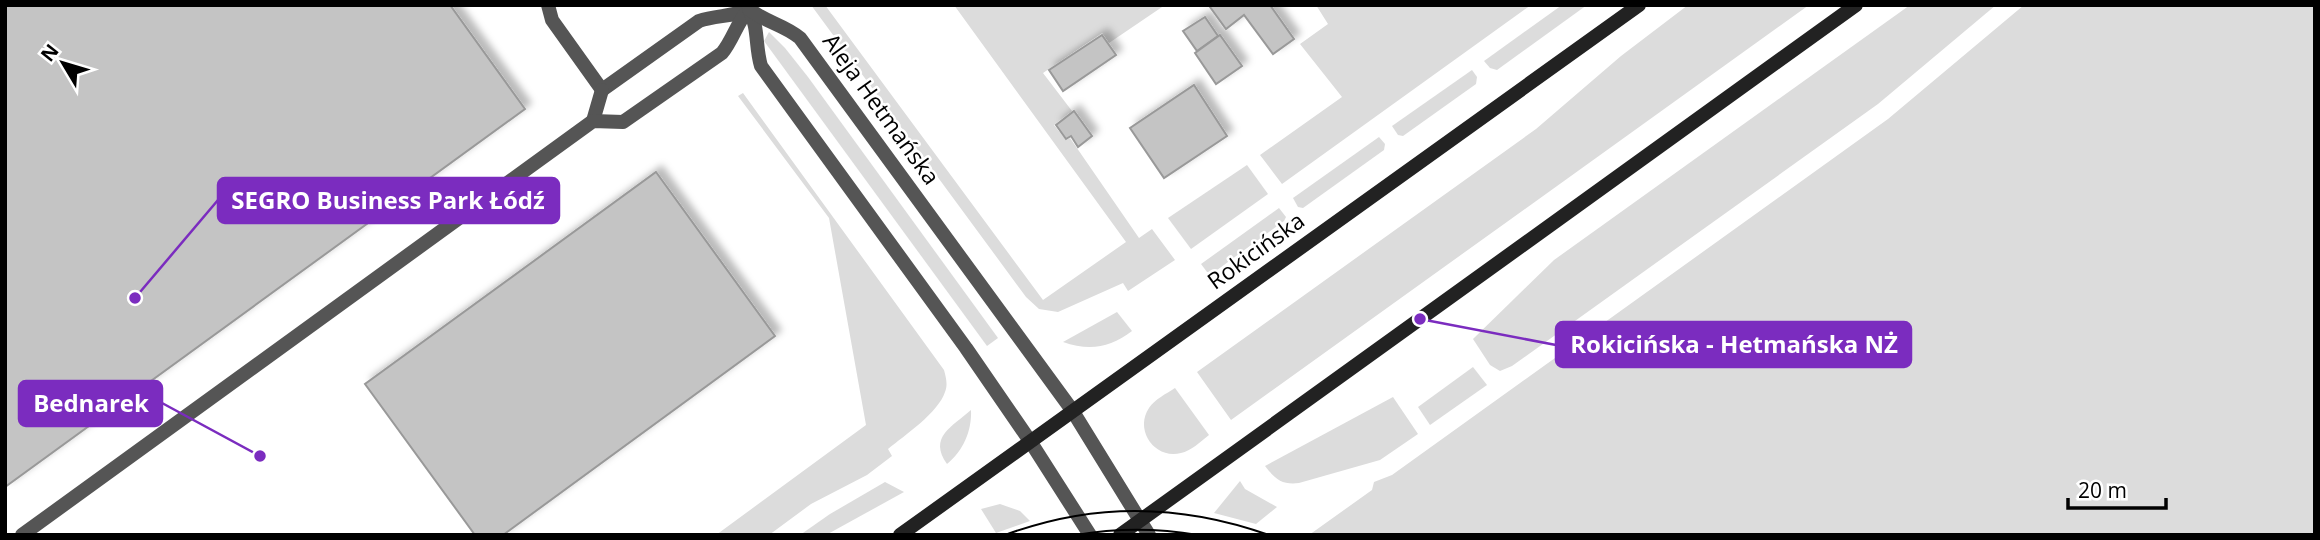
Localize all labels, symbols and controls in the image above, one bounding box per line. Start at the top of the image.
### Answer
street label: Aleja Hetmańska [816,26,948,191]
north arrow [28,28,98,98]
text: N [35,38,65,67]
callout: SEGRO Business Park Łódź [218,178,559,223]
text: SEGRO Business Park Łódź [231,183,545,216]
street label: Rokicińska [1200,204,1310,296]
callout: Rokicińska - Hetmańska NŻ [1556,322,1911,367]
text: Rokicińska - Hetmańska NŻ [1570,327,1898,360]
callout: Bednarek [19,381,162,426]
text: Bednarek [33,386,149,419]
scale bar [2068,466,2166,510]
text: 20 m [2078,476,2127,504]

